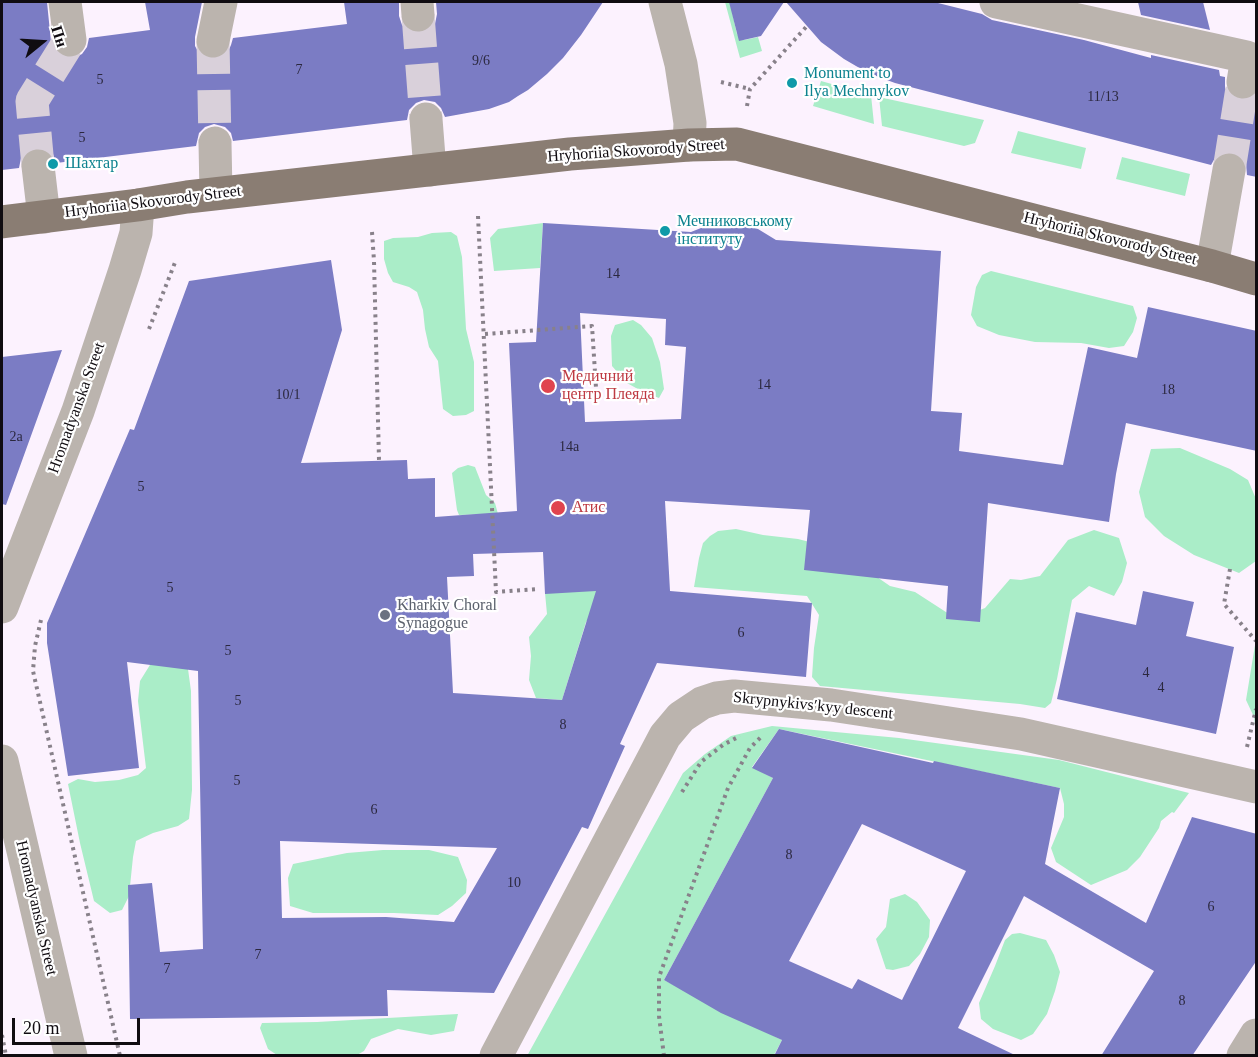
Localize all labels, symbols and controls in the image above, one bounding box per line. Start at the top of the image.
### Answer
north arrow [12,12,72,72]
text: Пн [48,23,71,49]
house number: 9/6 [472,53,490,69]
house number: 7 [296,62,302,78]
place label: Monument to Ilya Mechnykov [804,64,909,102]
house number: 5 [97,72,104,88]
marker: Monument to Ilya Mechnykov [785,76,799,90]
house number: 11/13 [1087,89,1119,105]
house number: 5 [78,130,86,146]
street label: Hryhoriia Skovorody Street [547,135,725,167]
place label: Шахтар [65,154,118,174]
marker: Шахтар [46,157,60,171]
street label: Hryhoriia Skovorody Street [64,182,242,222]
street label: Hryhoriia Skovorody Street [1021,208,1199,270]
place label: Мечниковському інституту [677,212,792,250]
marker: Мечниковському інституту [658,224,672,238]
house number: 14 [606,266,620,282]
street label: Hromadyanska Street [44,340,110,476]
place label: Медичний центр Плеяда [562,367,655,405]
marker: Медичний центр Плеяда [539,377,557,395]
house number: 14 [757,377,771,393]
house number: 18 [1161,382,1175,398]
house number: 10/1 [276,387,300,403]
house number: 2а [9,429,23,445]
house number: 14а [559,439,579,455]
house number: 5 [138,479,144,495]
place label: Атис [572,498,605,518]
marker: Атис [549,499,567,517]
house number: 5 [166,580,174,596]
place label: Kharkiv Choral Synagogue [397,596,497,634]
marker: Kharkiv Choral Synagogue [378,608,392,622]
house number: 6 [738,625,744,641]
house number: 5 [224,643,232,659]
house number: 4 [1142,665,1150,681]
house number: 4 [1158,680,1164,696]
street label: Skrypnykivsʹkyy descent [732,688,894,724]
house number: 5 [234,693,242,709]
house number: 8 [560,717,566,733]
house number: 5 [234,773,240,789]
house number: 6 [370,802,378,818]
street label: Hromadyanska Street [11,839,61,977]
house number: 8 [786,847,792,863]
house number: 10 [507,875,521,891]
house number: 6 [1208,899,1214,915]
house number: 7 [254,947,262,963]
house number: 7 [164,961,170,977]
house number: 8 [1178,993,1186,1009]
scale bar [15,1006,142,1044]
text: 20 m [23,1018,60,1038]

